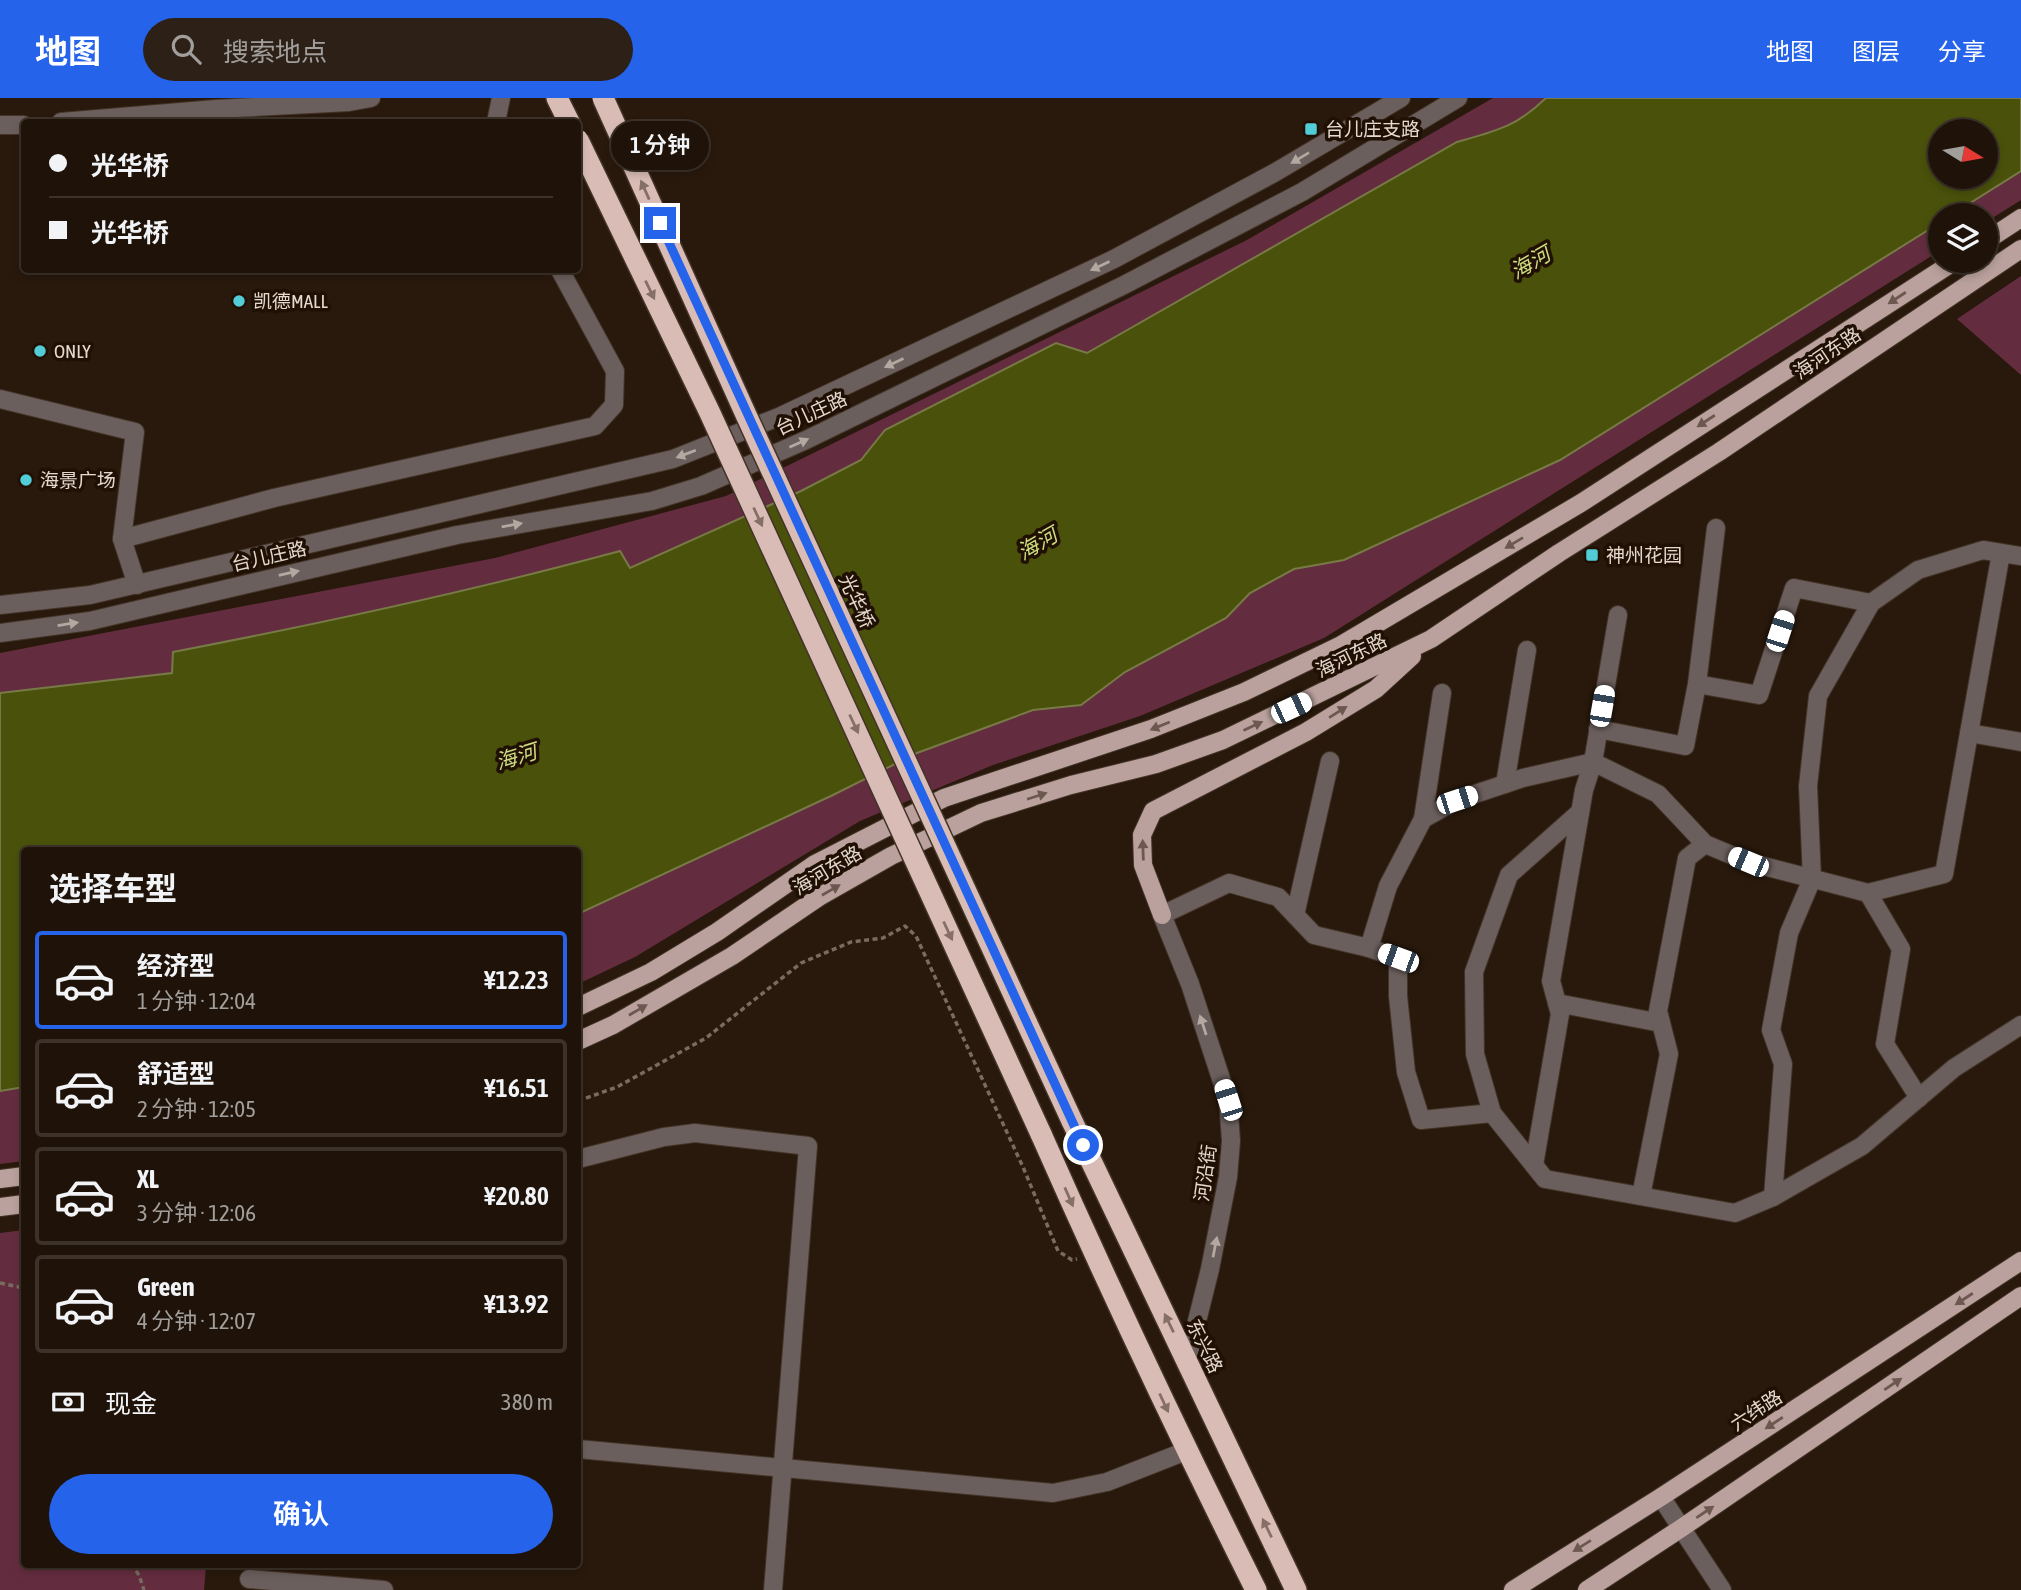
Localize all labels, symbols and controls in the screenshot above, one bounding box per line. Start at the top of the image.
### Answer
search box [143,18,633,81]
icon: search [167,30,205,68]
text: 地图 [35,32,101,70]
text: 搜索地点 [223,37,327,67]
text: 地图 [1766,38,1814,65]
text: 图层 [1852,38,1900,65]
text: 分享 [1938,38,1986,65]
place label: 台儿庄支路 [1325,118,1420,140]
north arrow [1928,119,1998,189]
map controls [1928,119,1998,273]
marker: 台儿庄支路 [1303,121,1319,137]
callout: 1 分钟 [611,122,709,170]
text: 1 分钟 [630,132,690,158]
text: 光华桥 [91,151,169,181]
one-way arrow [1291,152,1310,164]
one-way arrow [639,180,650,201]
button: layers [1928,203,1998,273]
route end [644,207,676,239]
text: 光华桥 [91,218,169,248]
water label: 海河 [1506,239,1558,283]
one-way arrow [1090,260,1110,272]
one-way arrow [644,280,656,300]
place label: 凯德MALL [253,290,328,312]
one-way arrow [1888,291,1907,304]
marker: 凯德MALL [231,293,247,309]
street label: 海河东路 [1789,323,1865,383]
place label: ONLY [54,340,91,362]
marker: ONLY [32,343,48,359]
one-way arrow [884,357,904,369]
street label: 台儿庄路 [772,387,850,439]
one-way arrow [1697,415,1716,428]
one-way arrow [789,437,809,449]
one-way arrow [675,448,696,459]
place label: 海景广场 [40,469,116,491]
marker: 海景广场 [18,472,34,488]
one-way arrow [753,507,764,528]
one-way arrow [501,519,523,530]
water label: 海河 [1013,520,1065,564]
one-way arrow [1504,536,1523,549]
street label: 台儿庄路 [229,537,309,575]
place label: 神州花园 [1606,544,1682,566]
marker: 神州花园 [1584,547,1600,563]
one-way arrow [278,568,300,579]
street label: 光华桥 [835,571,879,631]
car [1764,608,1797,654]
one-way arrow [57,618,79,629]
street label: 海河东路 [1312,628,1390,682]
car [1589,683,1616,729]
car [1268,690,1315,726]
one-way arrow [1329,706,1348,718]
one-way arrow [848,714,860,734]
one-way arrow [1150,720,1171,731]
one-way arrow [1243,720,1263,732]
water label: 海河 [492,737,543,774]
car [1434,784,1481,816]
one-way arrow [1027,790,1048,800]
one-way arrow [1137,839,1148,861]
street label: 海河东路 [789,841,865,899]
car [1725,844,1772,880]
text: 选择车型 [49,870,177,907]
one-way arrow [822,884,841,896]
one-way arrow [942,921,954,941]
car [1375,941,1422,975]
icon: car [53,949,116,1012]
text: 经济型 [137,951,215,981]
text: ¥12.23 [484,965,549,995]
text: 1 分钟 · 12:04 [137,988,256,1014]
one-way arrow [629,1004,648,1017]
one-way arrow [1198,1014,1208,1035]
icon: car [53,1057,116,1120]
text: 舒适型 [137,1059,215,1089]
text: ¥16.51 [484,1073,549,1103]
car [1212,1077,1245,1123]
text: 2 分钟 · 12:05 [137,1096,256,1122]
route start [1067,1129,1099,1161]
street label: 河沿街 [1190,1143,1220,1203]
text: XL [137,1164,159,1194]
icon: car [53,1165,116,1228]
text: ¥20.80 [484,1181,549,1211]
one-way arrow [1063,1187,1075,1207]
text: 3 分钟 · 12:06 [137,1200,256,1226]
one-way arrow [1209,1236,1220,1258]
text: Green [137,1272,195,1302]
icon: car [53,1273,116,1336]
text: ¥13.92 [484,1289,549,1319]
one-way arrow [1954,1292,1974,1305]
text: 4 分钟 · 12:07 [137,1308,256,1334]
one-way arrow [1164,1313,1175,1333]
street label: 东兴路 [1183,1316,1227,1376]
one-way arrow [1884,1377,1902,1391]
icon: cash [49,1383,87,1421]
street label: 六纬路 [1726,1385,1786,1435]
text: 现金 [105,1389,157,1419]
text: 380 m [501,1389,553,1415]
one-way arrow [1159,1393,1170,1414]
one-way arrow [1764,1417,1783,1430]
button: 确认 [49,1474,553,1554]
one-way arrow [1696,1505,1714,1519]
one-way arrow [1261,1518,1273,1538]
one-way arrow [1573,1540,1592,1553]

